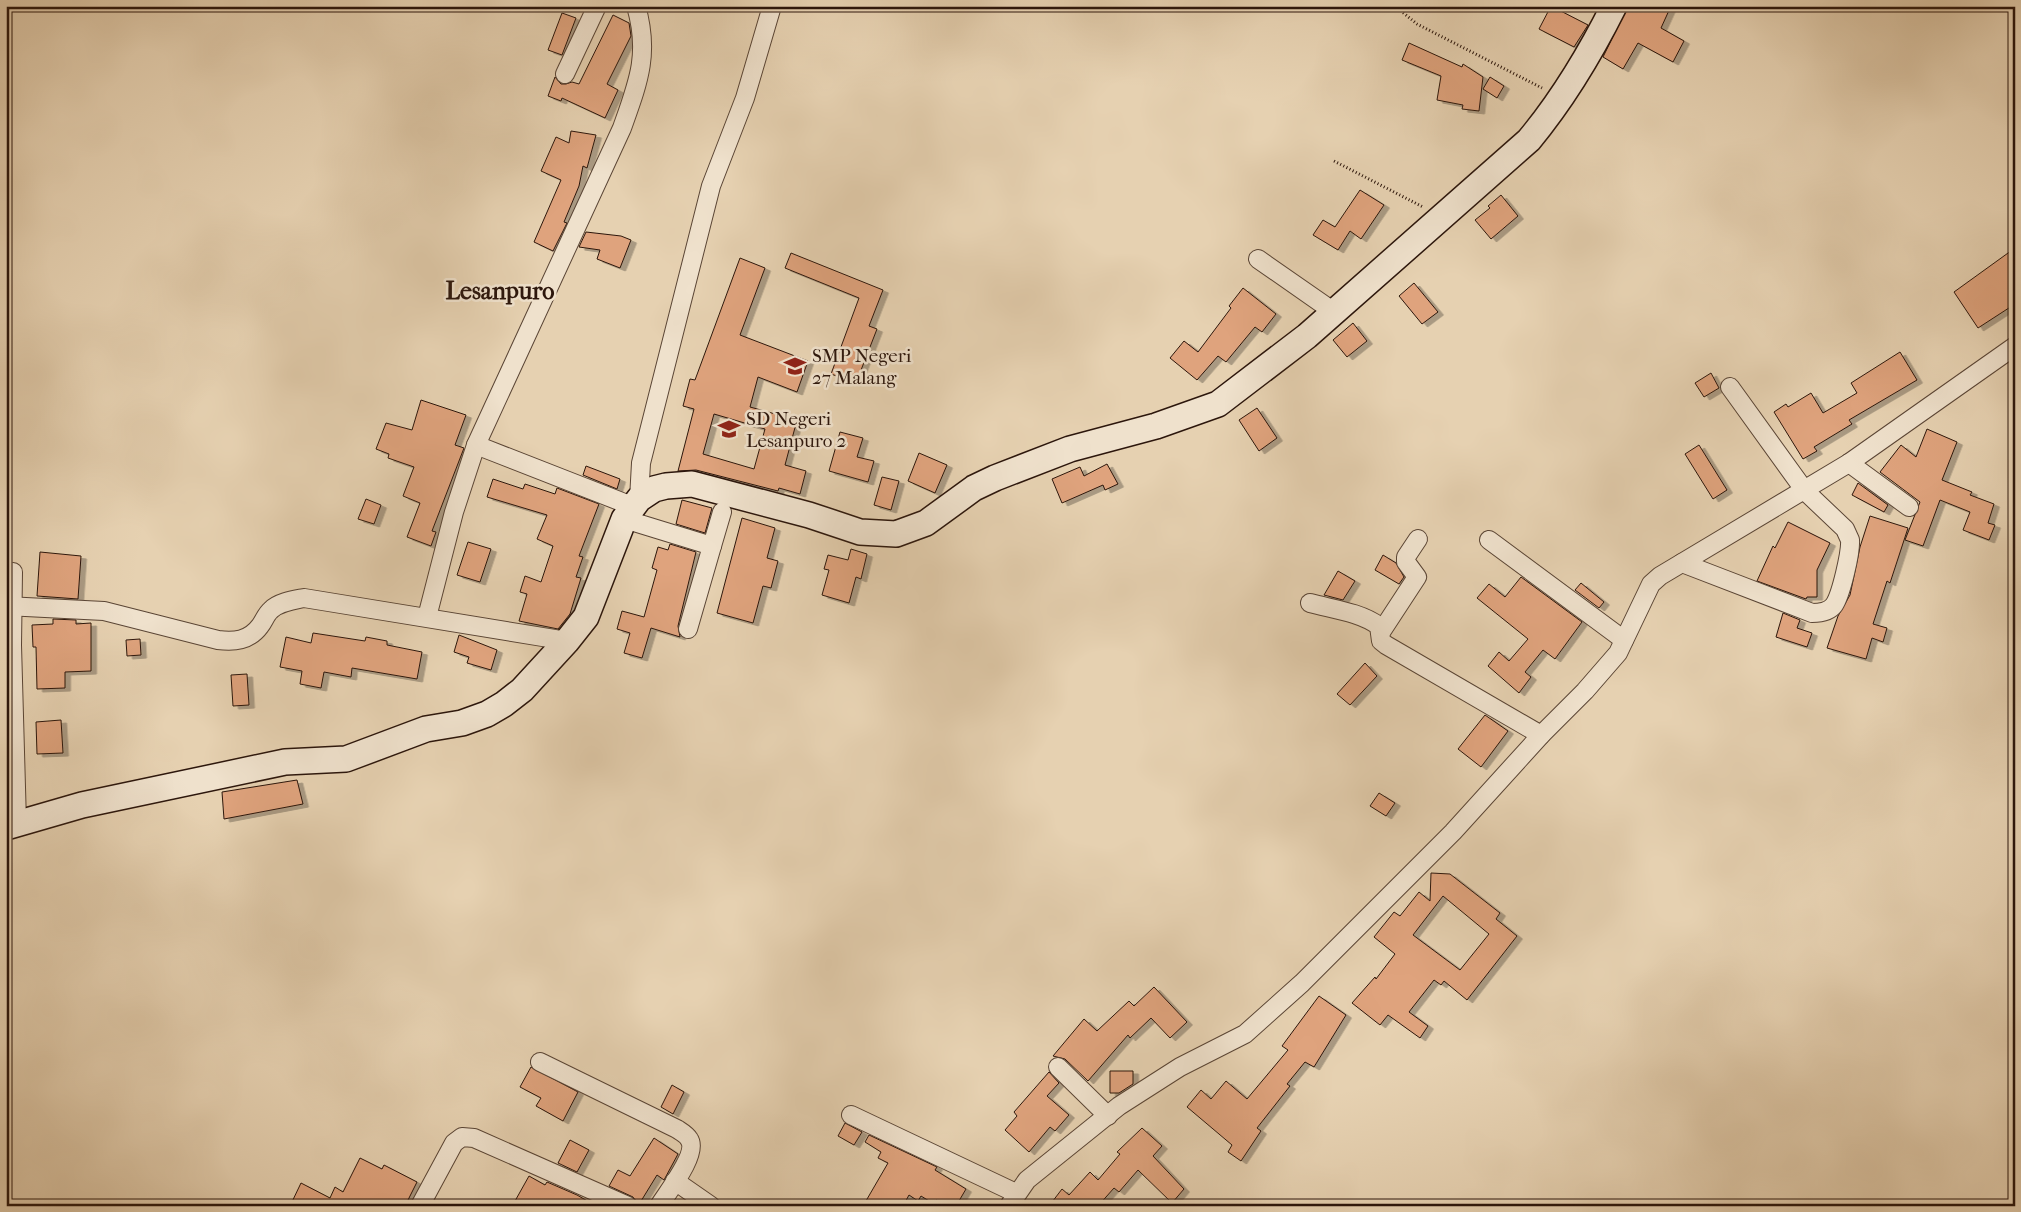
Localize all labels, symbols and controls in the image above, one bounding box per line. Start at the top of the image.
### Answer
district label: Lesanpuro [445,277,555,305]
place label: SMP Negeri 27 Malang [812,345,912,389]
school or university icon: SMP Negeri 27 Malang [782,353,808,379]
place label: SD Negeri Lesanpuro 2 [746,408,846,452]
school or university icon: SD Negeri Lesanpuro 2 [716,416,742,442]

